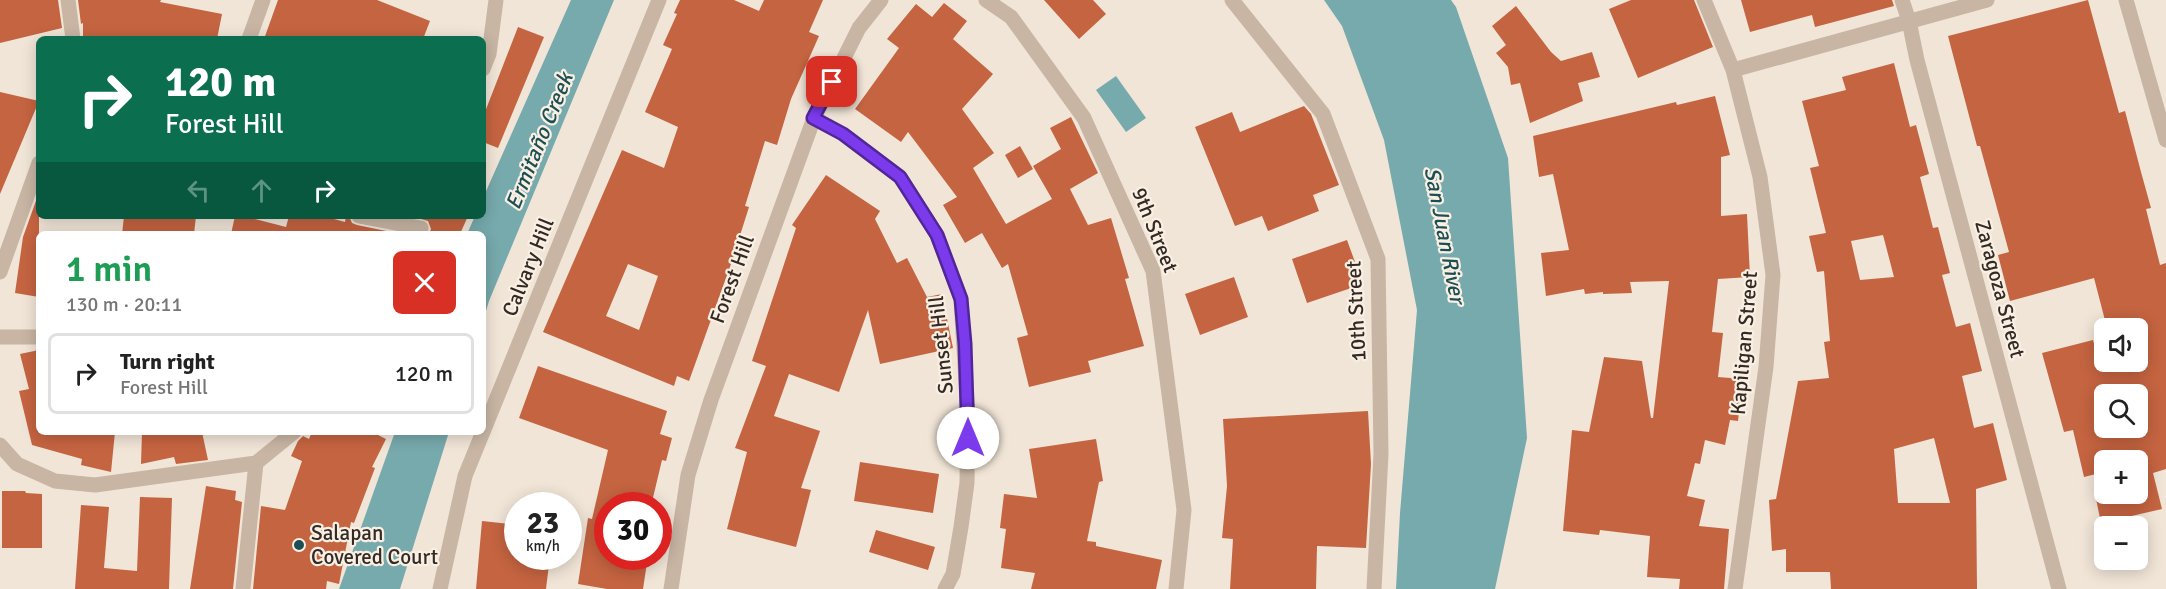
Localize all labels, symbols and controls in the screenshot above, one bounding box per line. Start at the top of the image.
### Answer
pin [806,56,857,107]
text: 120 m [165,57,276,108]
icon: right [66,60,144,138]
icon: arrive [815,65,848,98]
water label: Ermitaño Creek [499,67,579,213]
text: Forest Hill [165,108,284,141]
water label: San Juan River [1419,165,1472,308]
icon: left [182,174,215,207]
icon: ahead [245,174,278,207]
icon: right [308,174,341,207]
street label: 9th Street [1126,184,1184,276]
street label: Calvary Hill [496,214,560,320]
street label: Zaragoza Street [1969,217,2031,361]
street label: Forest Hill [704,231,760,327]
text: 1 min [66,247,152,292]
button: close [393,251,456,314]
street label: 10th Street [1340,260,1372,362]
street label: Kapiligan Street [1725,270,1763,416]
text: 130 m · 20:11 [66,292,182,317]
street label: Sunset Hill [923,295,959,395]
map controls [2094,318,2148,570]
button: sound [2094,318,2148,372]
text: Turn right [120,348,215,375]
icon: right [69,357,102,390]
text: 120 m [395,360,453,387]
text: Forest Hill [120,375,208,400]
button: search [2094,384,2148,438]
position arrow [936,406,1000,470]
button: + [2094,450,2148,504]
speed limit sign: 30 [594,492,672,570]
text: 23 [527,505,559,542]
button: − [2094,516,2148,570]
place label: Salapan Covered Court [311,520,438,570]
text: km/h [526,537,560,555]
marker: Salapan Covered Court [292,538,306,552]

